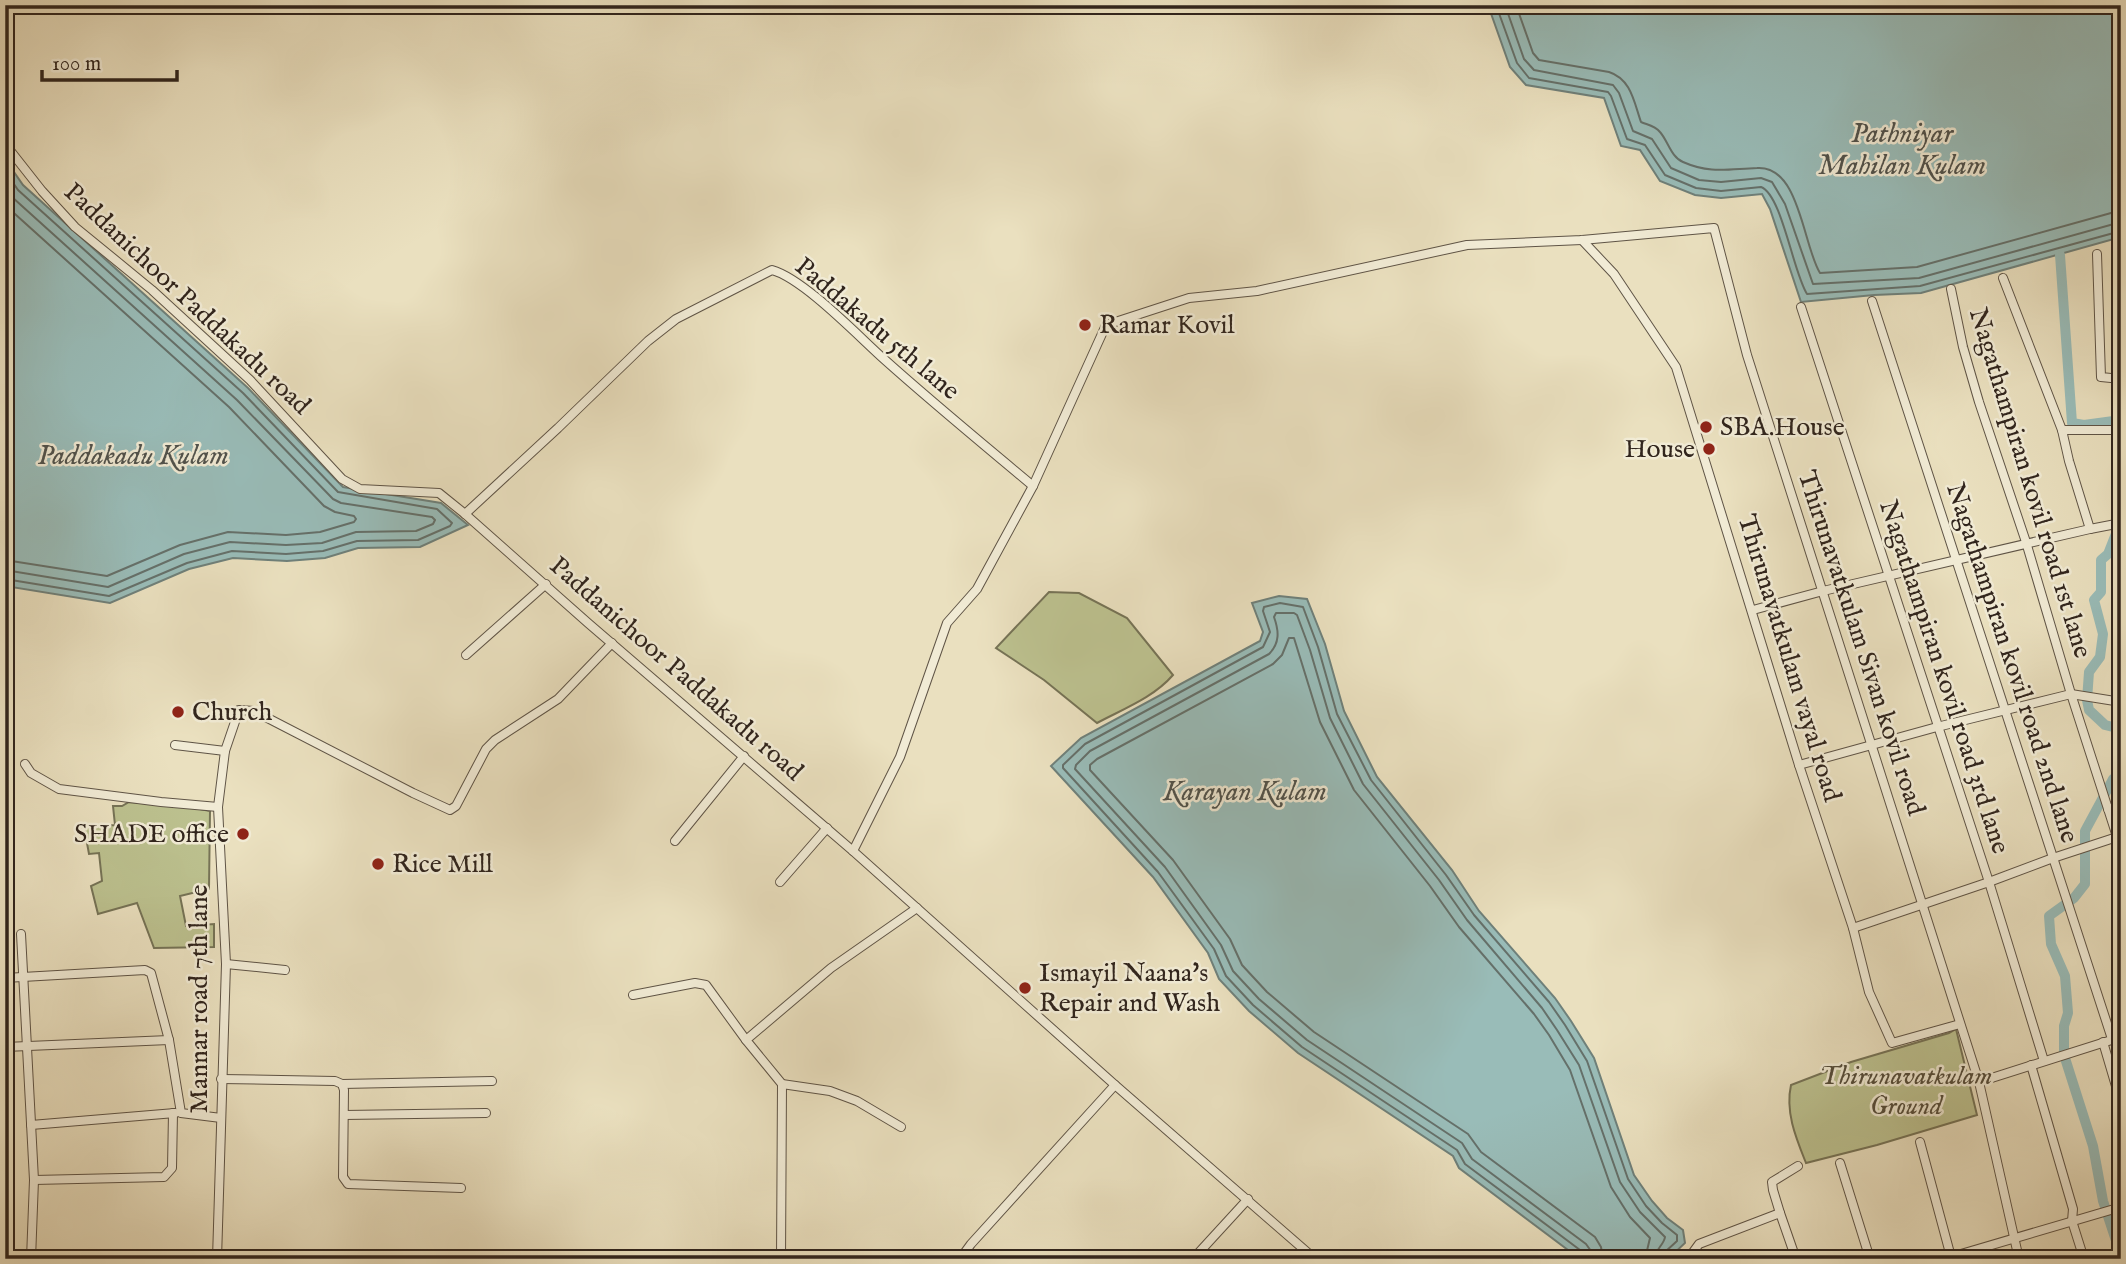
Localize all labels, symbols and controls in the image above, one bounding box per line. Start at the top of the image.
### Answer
scale bar [42,38,177,82]
text: 100 m [52,51,101,78]
water label: Pathniyar Mahilan Kulam [1818,117,1986,184]
street label: Paddanichoor Paddakadu road [57,176,317,422]
street label: Paddakadu 5th lane [788,250,966,408]
street label: Nagathampiran kovil road 1st lane [1961,304,2099,662]
place label: Ramar Kovil [1099,309,1235,342]
marker: Ramar Kovil [1077,317,1093,333]
place label: SBA.House [1720,411,1845,444]
marker: SBA.House [1698,419,1714,435]
place label: House [1625,433,1695,466]
water label: Paddakadu Kulam [37,439,229,474]
marker: House [1701,441,1717,457]
street label: Thirunavatkulam Sivan kovil road [1790,466,1932,820]
street label: Nagathampiran kovil road 2nd lane [1938,479,2086,847]
street label: Nagathampiran kovil road 3rd lane [1871,496,2017,858]
street label: Thirunavatkulam vayal road [1730,510,1848,806]
street label: Paddanichoor Paddakadu road [542,550,810,788]
place label: Church [192,696,272,729]
marker: Church [170,704,186,720]
water label: Karayan Kulam [1162,775,1327,810]
place label: SHADE office [74,818,229,851]
marker: SHADE office [235,826,251,842]
place label: Rice Mill [392,848,494,881]
marker: Rice Mill [370,856,386,872]
street label: Mannar road 7th lane [183,884,216,1113]
place label: Ismayil Naana's Repair and Wash [1039,957,1220,1020]
marker: Ismayil Naana's Repair and Wash [1017,980,1033,996]
park label: Thirunavatkulam Ground [1820,1060,1992,1123]

